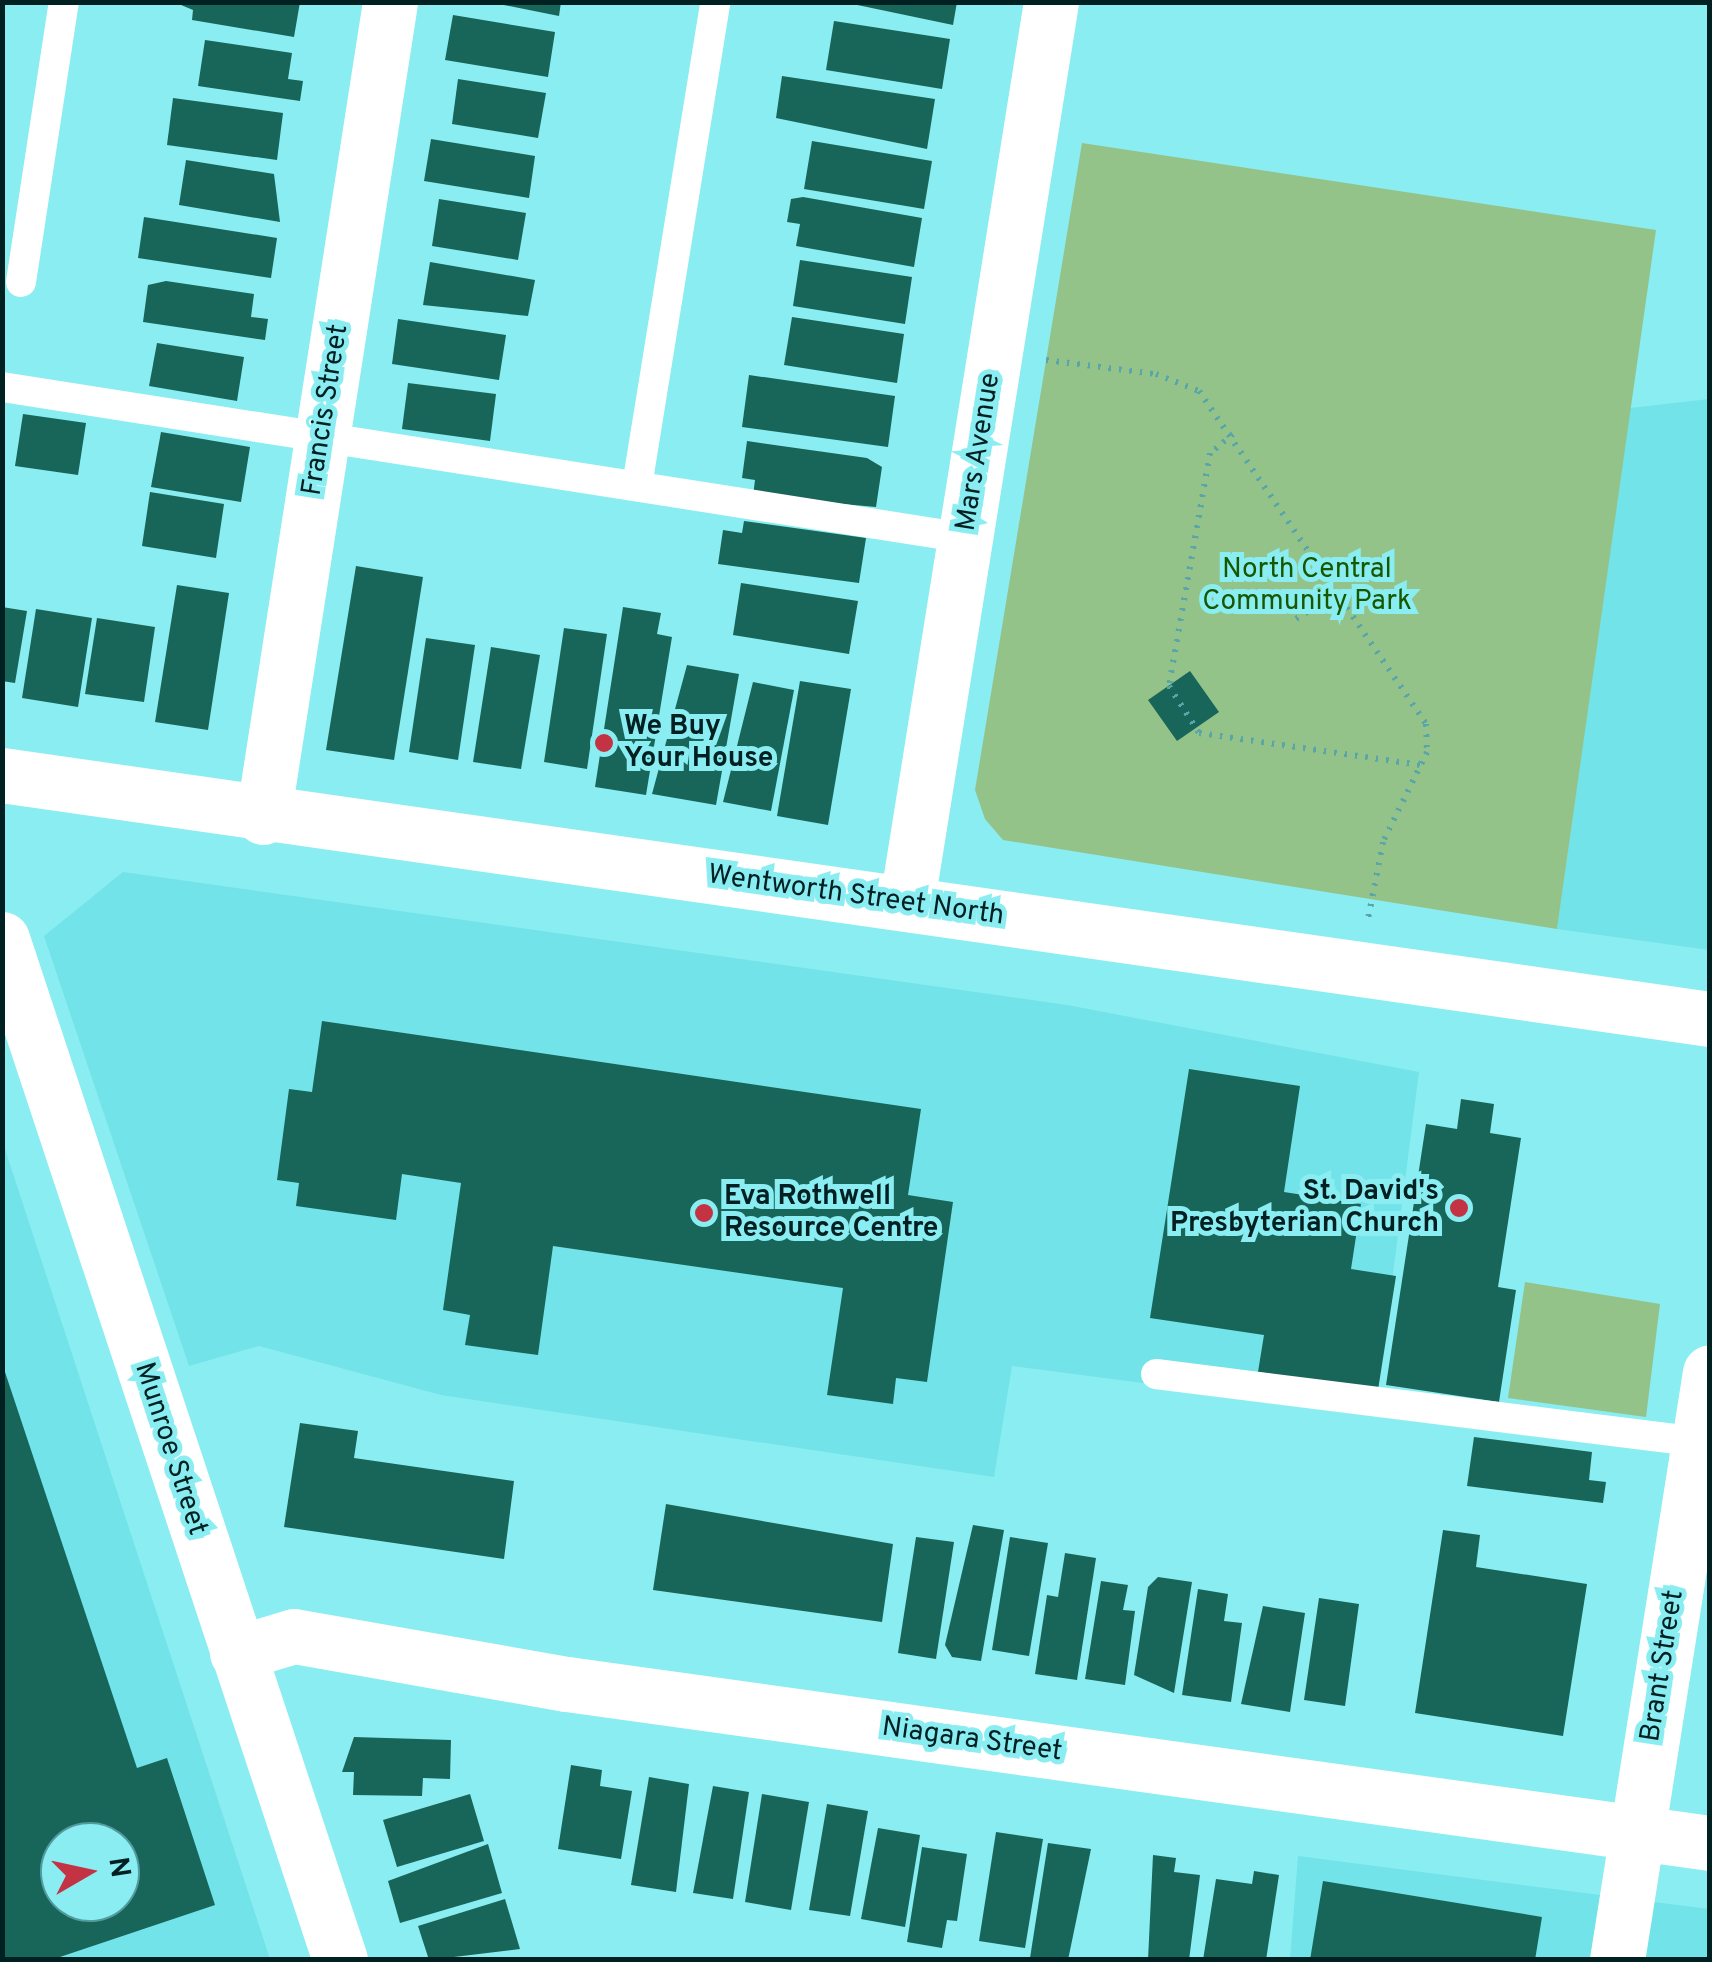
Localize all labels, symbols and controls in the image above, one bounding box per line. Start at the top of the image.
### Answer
street label: Francis Street [296,322,356,498]
street label: Mars Avenue [950,370,1008,534]
park label: North Central Community Park [1202,553,1412,619]
place label: We Buy Your House [624,710,773,776]
marker: We Buy Your House [593,732,615,754]
street label: Wentworth Street North [706,859,1006,933]
place label: St. David's Presbyterian Church [1170,1175,1439,1241]
place label: Eva Rothwell Resource Centre [724,1180,938,1246]
marker: St. David's Presbyterian Church [1448,1197,1470,1219]
marker: Eva Rothwell Resource Centre [693,1202,715,1224]
street label: Munroe Street [126,1358,214,1540]
street label: Brant Street [1634,1588,1692,1744]
street label: Niagara Street [880,1711,1064,1769]
north arrow [40,1822,140,1922]
text: N [98,1855,137,1880]

